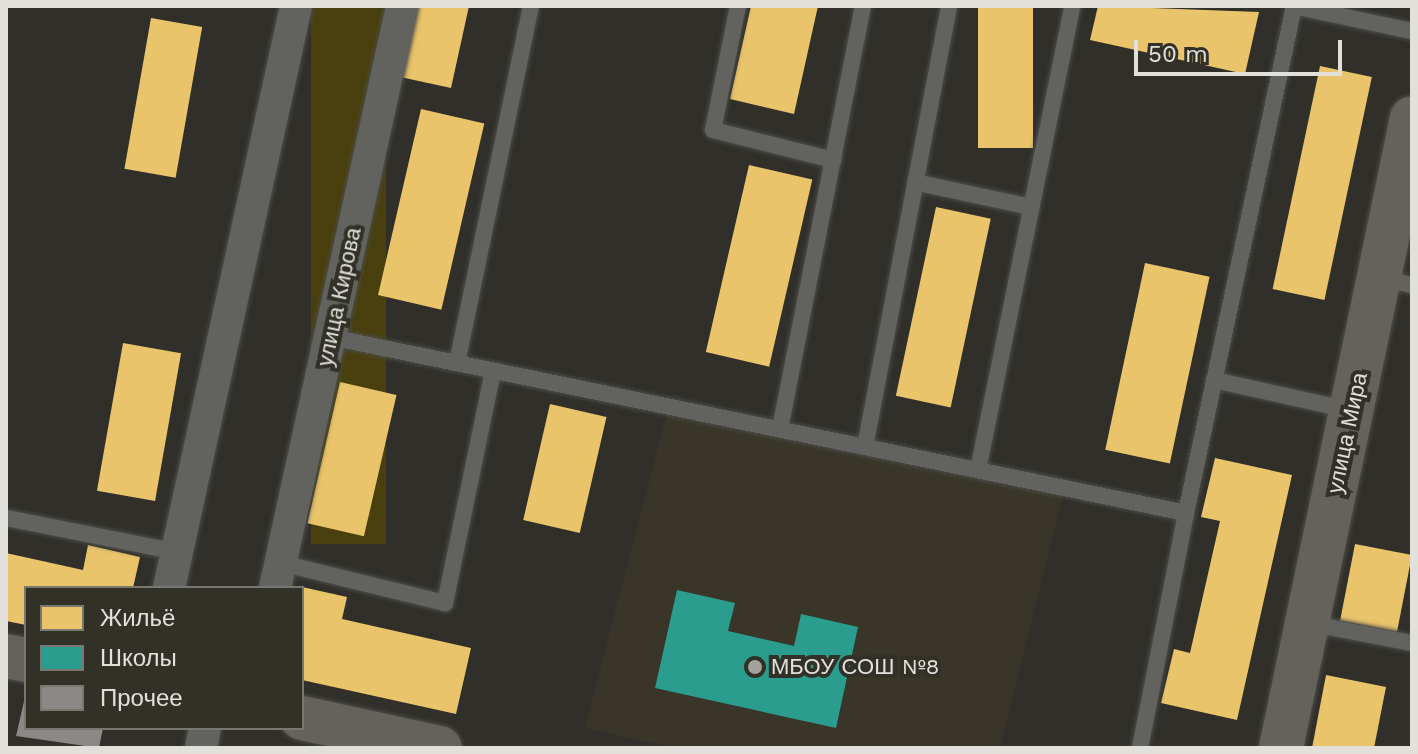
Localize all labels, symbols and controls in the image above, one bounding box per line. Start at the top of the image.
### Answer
scale bar [1138,24,1346,74]
text: 50 m [1148,40,1208,68]
street label: улица Кирова [311,225,367,369]
street label: улица Мира [1321,370,1373,496]
legend [24,586,304,730]
text: Жильё [100,604,175,632]
text: Школы [100,644,177,672]
place label: МБОУ СОШ №8 [771,654,939,680]
marker: МБОУ СОШ №8 [746,658,764,676]
text: Прочее [100,684,183,712]

